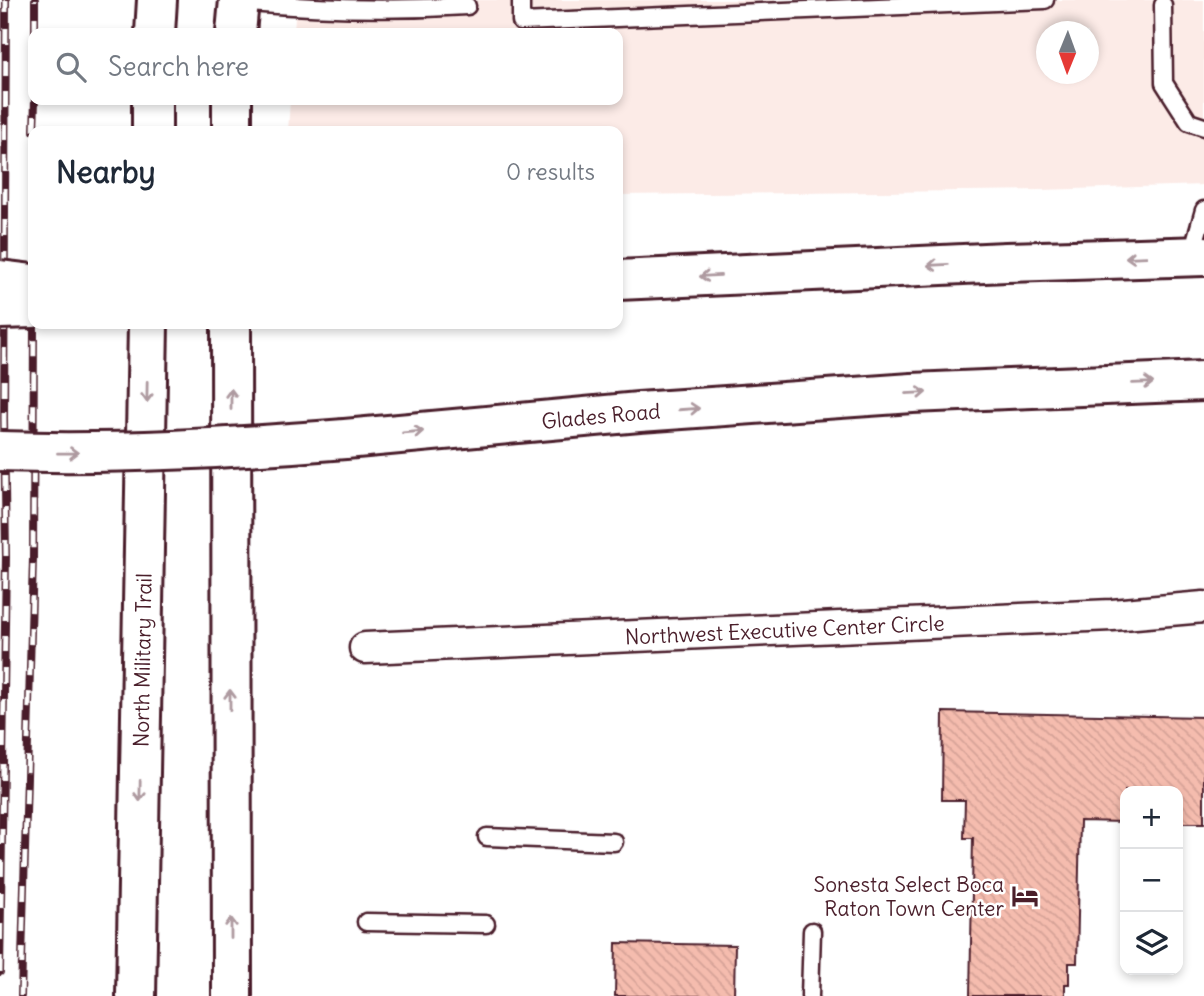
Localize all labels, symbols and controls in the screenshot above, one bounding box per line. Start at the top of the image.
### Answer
north arrow [1036,21,1099,84]
search box [28,28,623,105]
icon: search [52,48,90,86]
text: Search here [108,50,249,83]
text: Nearby [56,153,156,191]
text: 0 results [506,157,595,186]
one-way arrow [1125,251,1148,264]
one-way arrow [926,258,949,271]
one-way arrow [699,269,722,282]
one-way arrow [1131,377,1154,390]
one-way arrow [140,380,154,403]
one-way arrow [904,386,926,399]
one-way arrow [224,388,238,411]
street label: Glades Road [540,397,661,434]
one-way arrow [677,402,699,415]
one-way arrow [401,426,424,439]
one-way arrow [56,446,79,460]
street label: North Military Trail [127,573,157,747]
street label: Northwest Executive Center Circle [624,609,945,650]
one-way arrow [223,689,237,712]
one-way arrow [133,779,147,802]
map controls [1120,786,1183,975]
button: + [1120,786,1183,849]
button: − [1120,849,1183,912]
place label: Sonesta Select Boca Raton Town Center [814,871,1004,922]
hotel icon: Sonesta Select Boca Raton Town Center [1010,881,1040,911]
button: layers [1120,912,1183,975]
one-way arrow [224,917,238,940]

